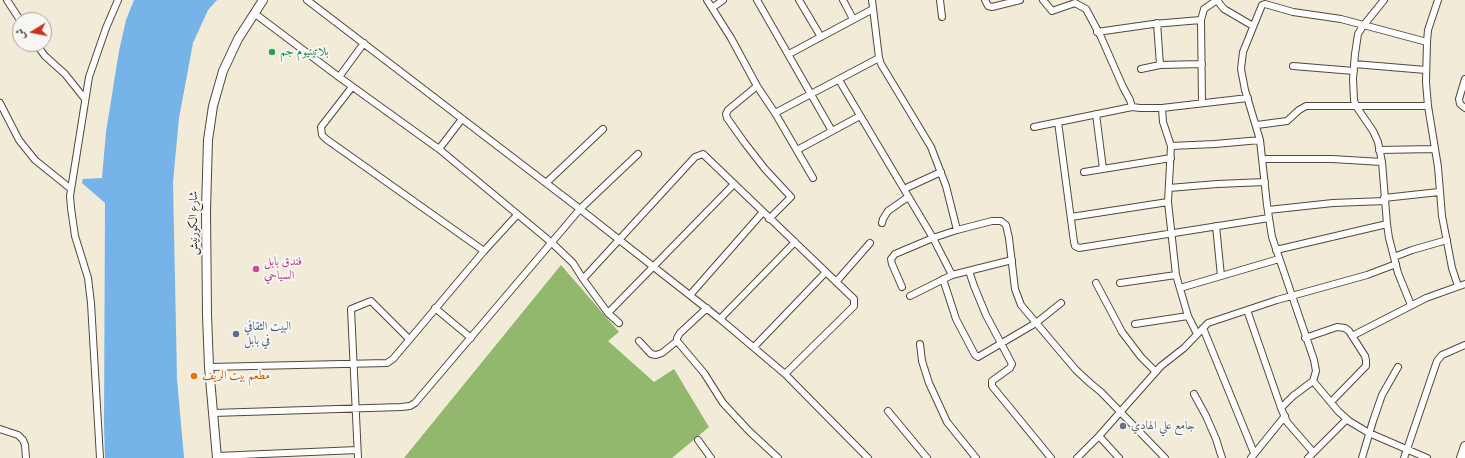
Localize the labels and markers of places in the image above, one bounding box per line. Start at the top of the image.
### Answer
place label: بلاتينيوم جم [280,45,329,59]
marker: بلاتينيوم جم [267,47,277,57]
place label: فندق بابل السياحي [264,255,302,283]
marker: فندق بابل السياحي [251,264,261,274]
place label: البيت الثقافي في بابل [244,320,291,348]
marker: البيت الثقافي في بابل [231,329,241,339]
place label: مطعم بيت الريف [202,369,270,383]
marker: مطعم بيت الريف [189,371,199,381]
place label: جامع علي الهادي [1131,419,1195,433]
marker: جامع علي الهادي [1118,421,1128,431]

